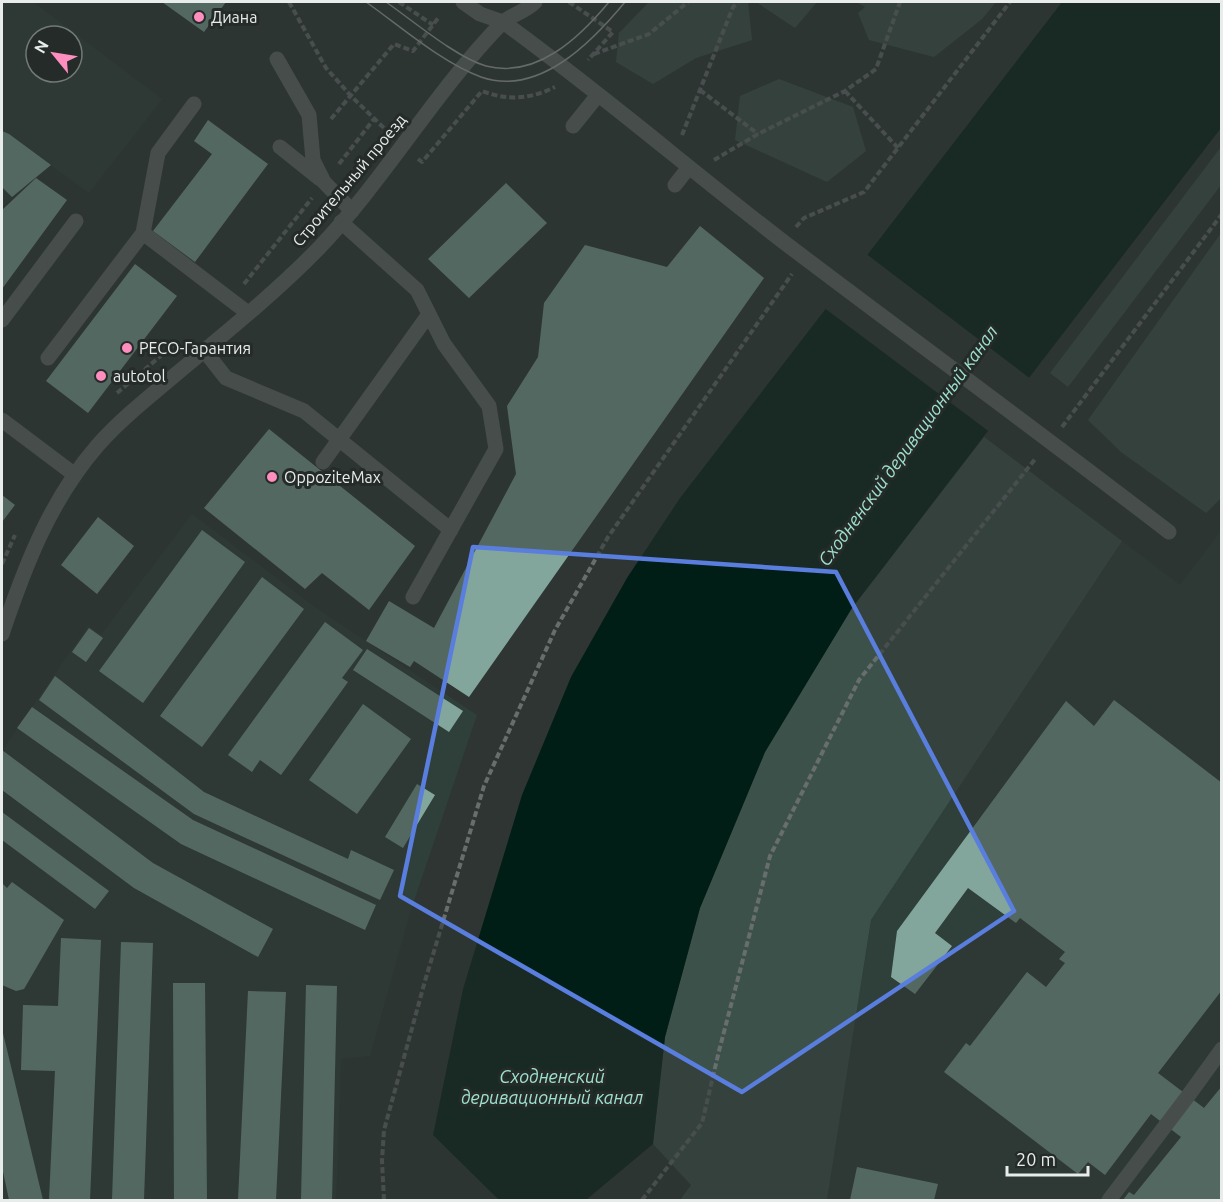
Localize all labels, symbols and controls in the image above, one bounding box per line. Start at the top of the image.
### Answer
place label: Диана [211,8,257,26]
marker: Диана [192,10,206,24]
north arrow [24,24,84,84]
text: N [30,37,52,56]
street label: Строительный проезд [289,110,409,250]
water label: Сходненский деривационный канал [813,321,1001,569]
place label: РЕСО-Гарантия [139,339,251,357]
marker: РЕСО-Гарантия [120,341,134,355]
place label: autotol [113,367,166,385]
marker: autotol [94,369,108,383]
place label: OppoziteMax [284,468,381,486]
marker: OppoziteMax [265,470,279,484]
water label: Сходненский деривационный канал [461,1066,643,1107]
scale bar [1007,1139,1088,1177]
text: 20 m [1016,1149,1056,1169]

